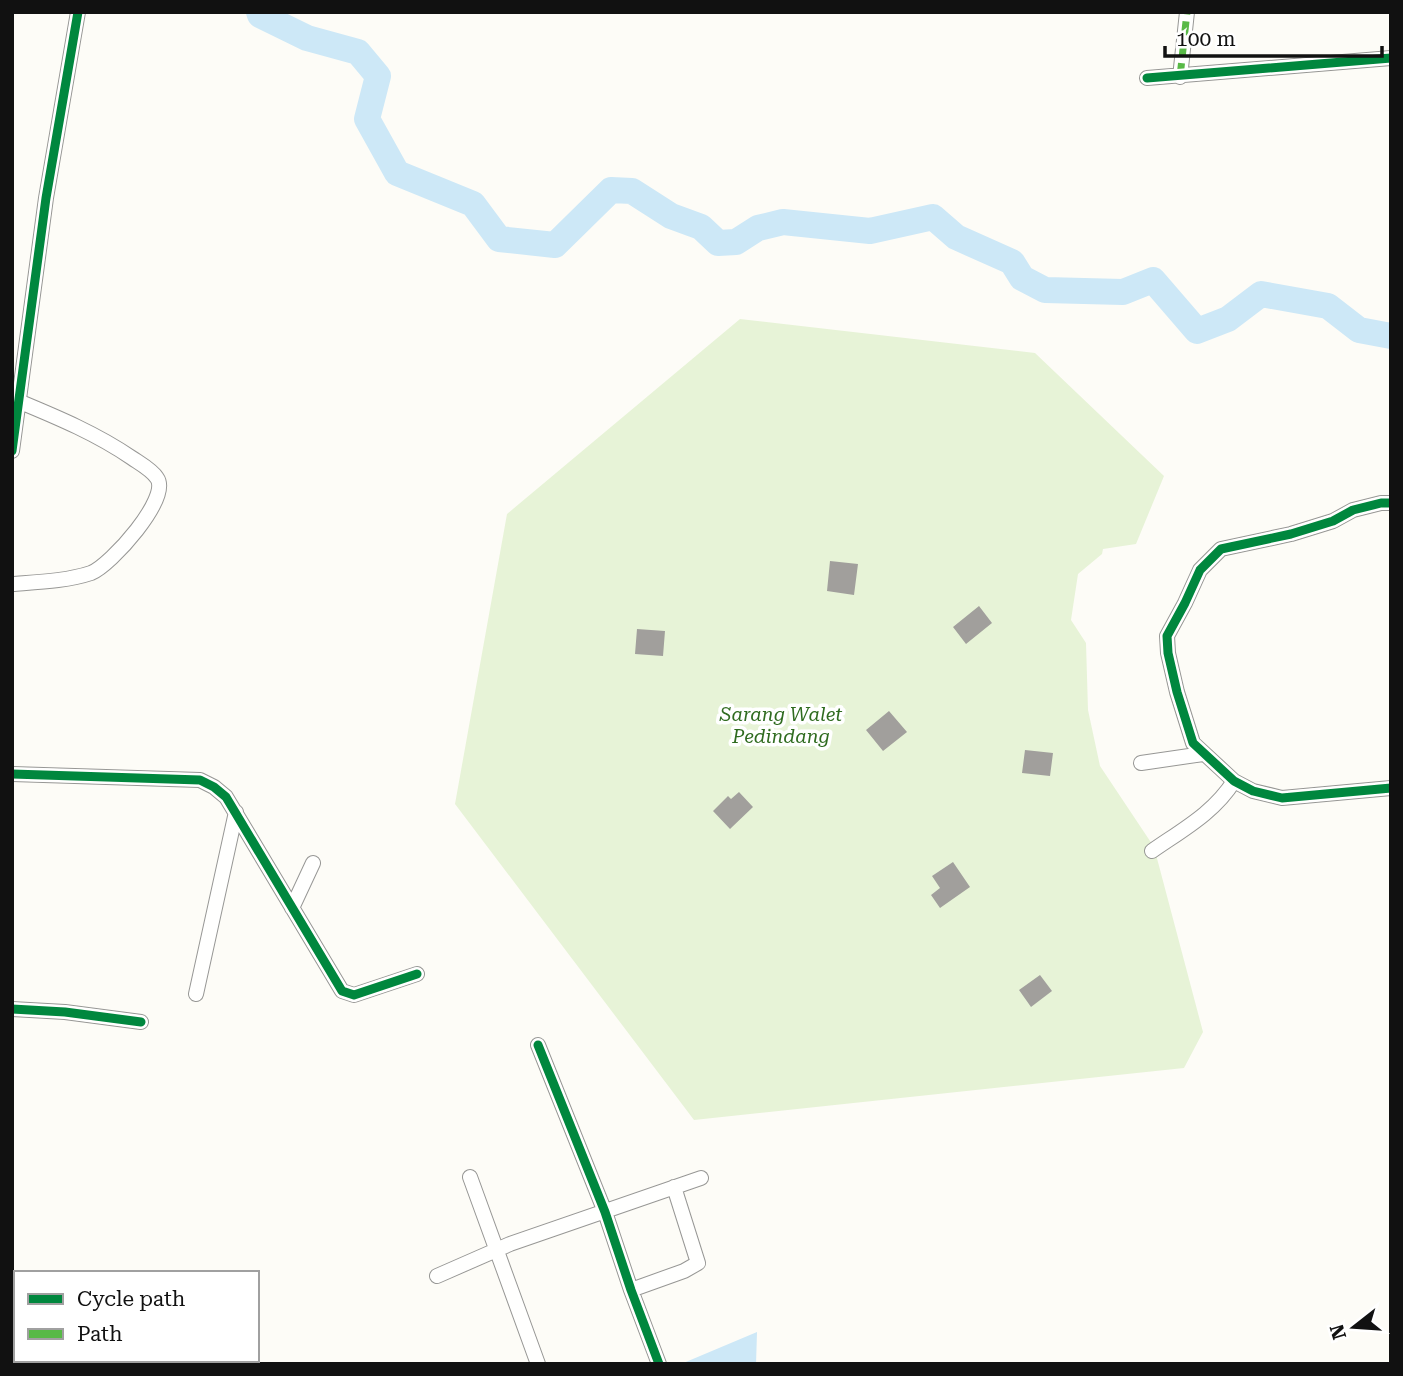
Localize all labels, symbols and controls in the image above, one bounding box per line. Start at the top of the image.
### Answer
scale bar [1165,14,1382,58]
text: 100 m [1176,27,1236,51]
park label: Sarang Walet Pedindang [719,703,842,748]
legend [14,1271,259,1362]
text: Cycle path [77,1287,186,1311]
north arrow [1319,1292,1389,1362]
text: N [1325,1321,1351,1342]
text: Path [77,1322,123,1346]

